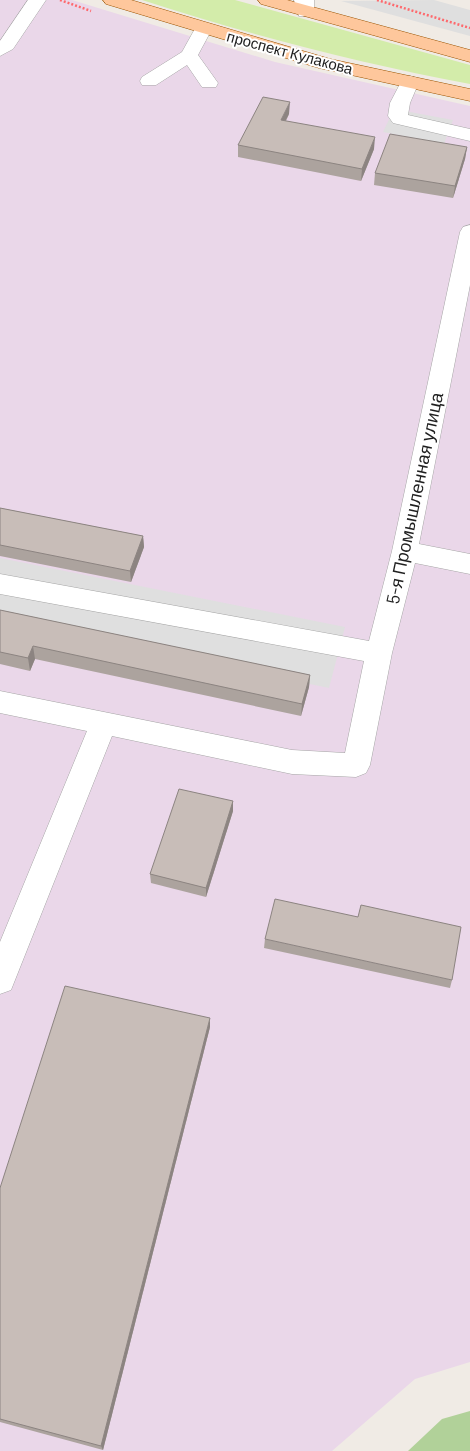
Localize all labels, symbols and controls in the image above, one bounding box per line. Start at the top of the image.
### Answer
street label: проспект Кулакова [225,27,356,78]
street label: 5-я Промышленная улица [381,389,447,606]

